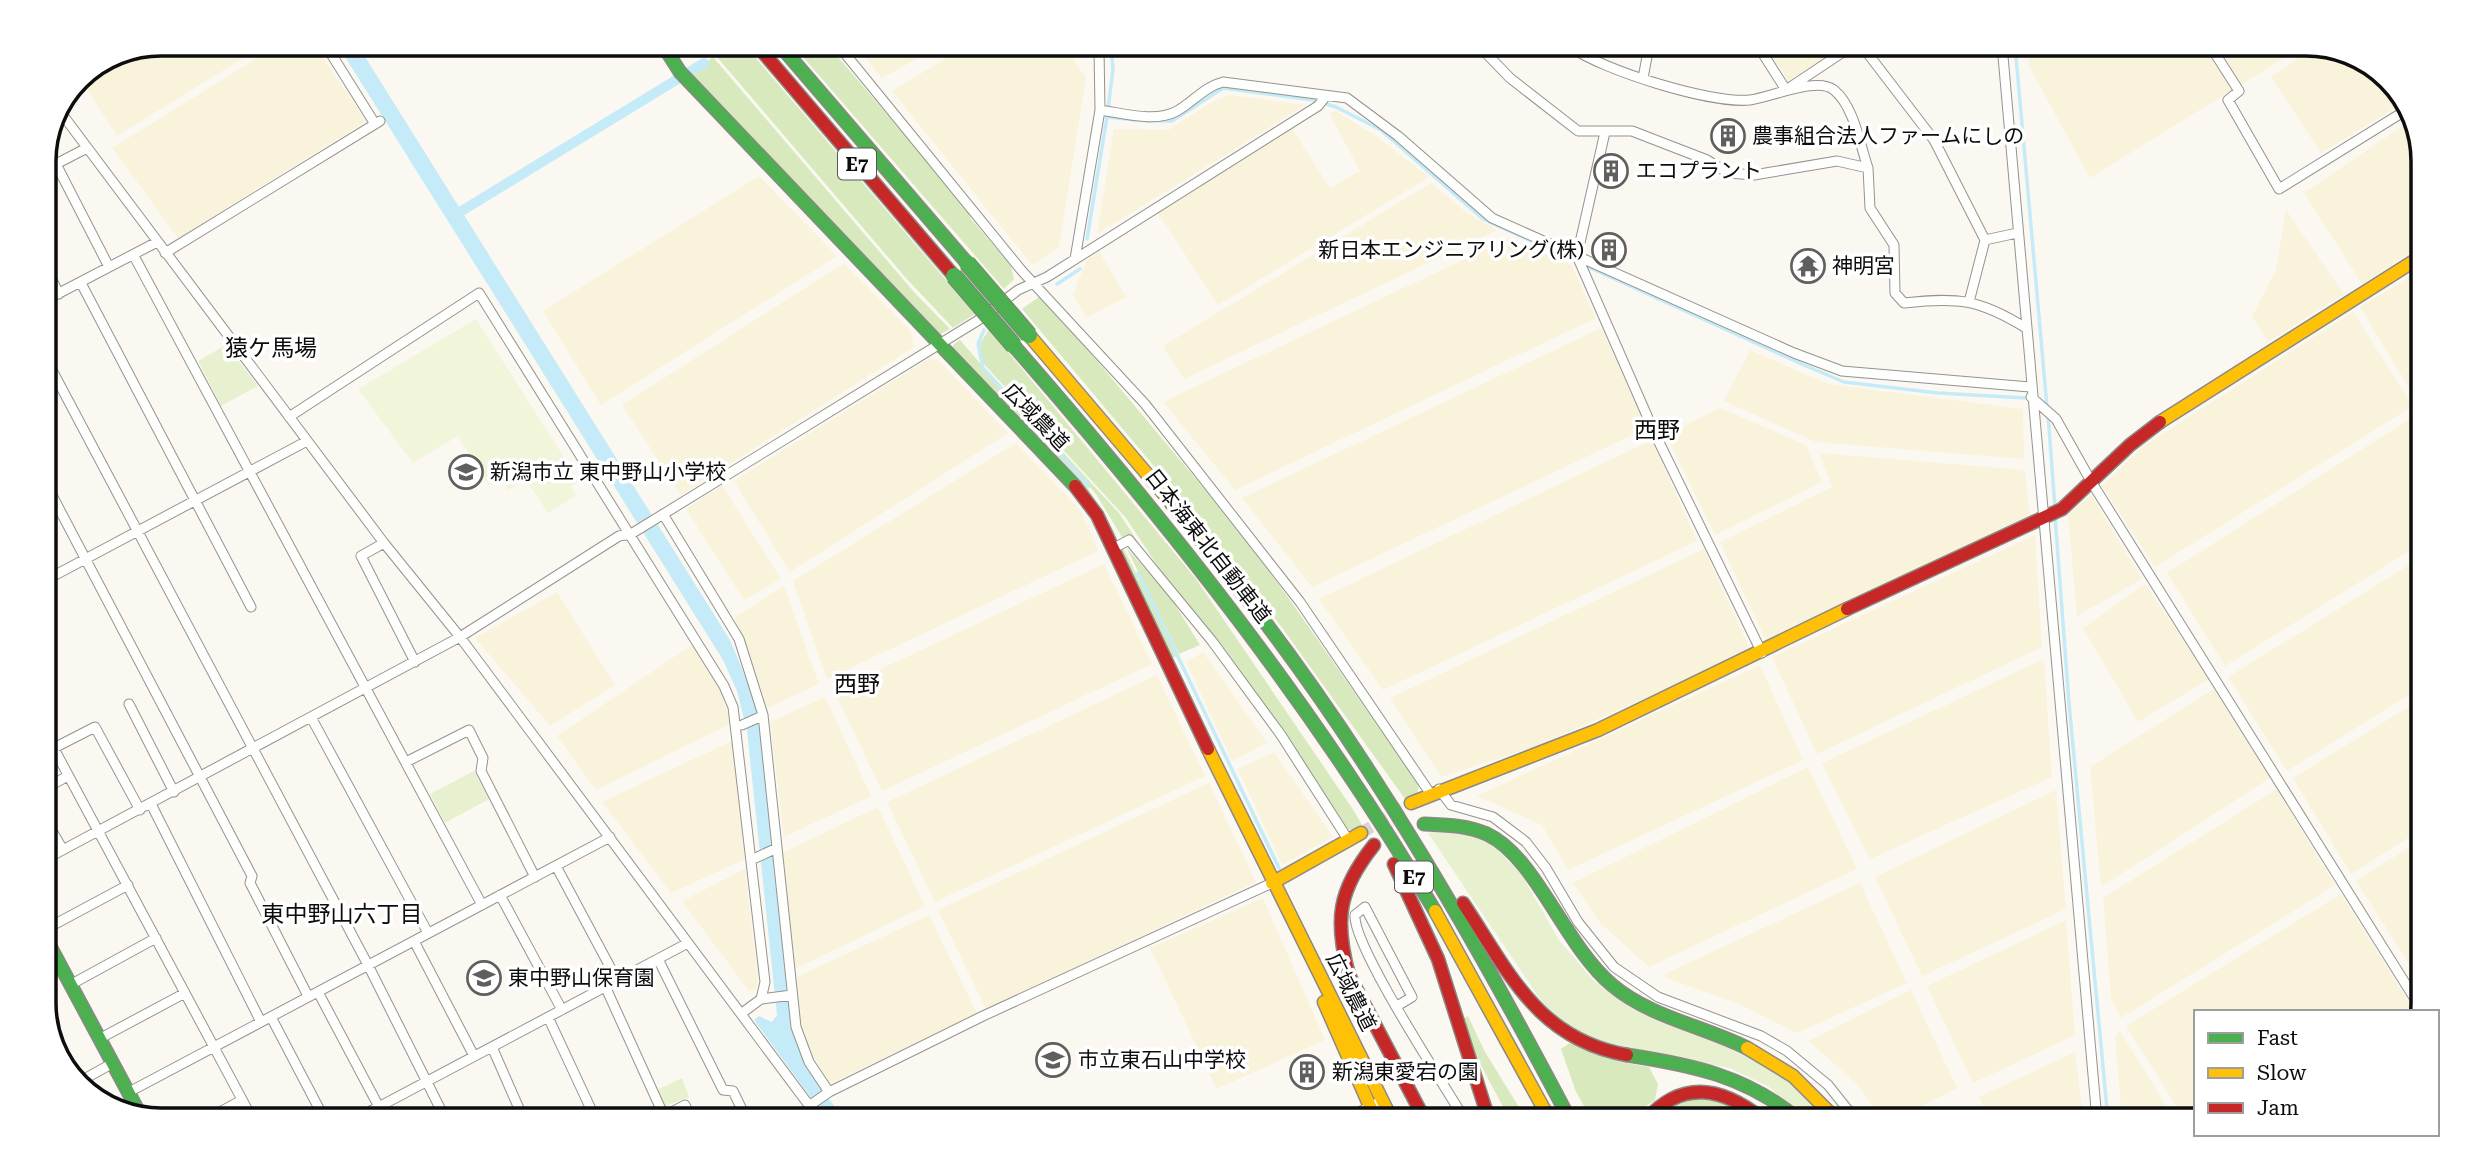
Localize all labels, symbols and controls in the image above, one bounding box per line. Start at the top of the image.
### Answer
building icon: 農事組合法人ファームにしの [1709,117,1747,155]
place label: 農事組合法人ファームにしの [1752,124,2024,148]
road number: E7 [838,148,876,180]
building icon: エコプラント [1592,152,1630,190]
place label: エコプラント [1636,159,1762,183]
building icon: 新日本エンジニアリング(株) [1590,231,1628,269]
place label: 新日本エンジニアリング(株) [1318,238,1584,262]
temple icon: 神明宮 [1789,247,1827,285]
place label: 神明宮 [1832,254,1895,278]
district label: 猿ケ馬場 [225,335,317,362]
street label: 広域農道 [998,378,1074,456]
district label: 西野 [1634,417,1680,444]
school or university icon: 新潟市立 東中野山小学校 [447,453,485,491]
place label: 新潟市立 東中野山小学校 [490,460,726,484]
street label: 日本海東北自動車道 [1140,464,1276,628]
district label: 西野 [834,671,880,698]
road number: E7 [1395,862,1433,892]
district label: 東中野山六丁目 [262,901,423,928]
street label: 広域農道 [1321,949,1381,1035]
school or university icon: 東中野山保育園 [465,959,503,997]
place label: 東中野山保育園 [508,966,655,990]
legend [2194,1010,2439,1136]
text: Fast [2257,1026,2298,1050]
school or university icon: 市立東石山中学校 [1034,1041,1072,1079]
place label: 市立東石山中学校 [1078,1048,1246,1072]
building icon: 新潟東愛宕の園 [1288,1053,1326,1091]
place label: 新潟東愛宕の園 [1332,1060,1479,1084]
text: Slow [2257,1061,2307,1085]
text: Jam [2257,1096,2299,1120]

